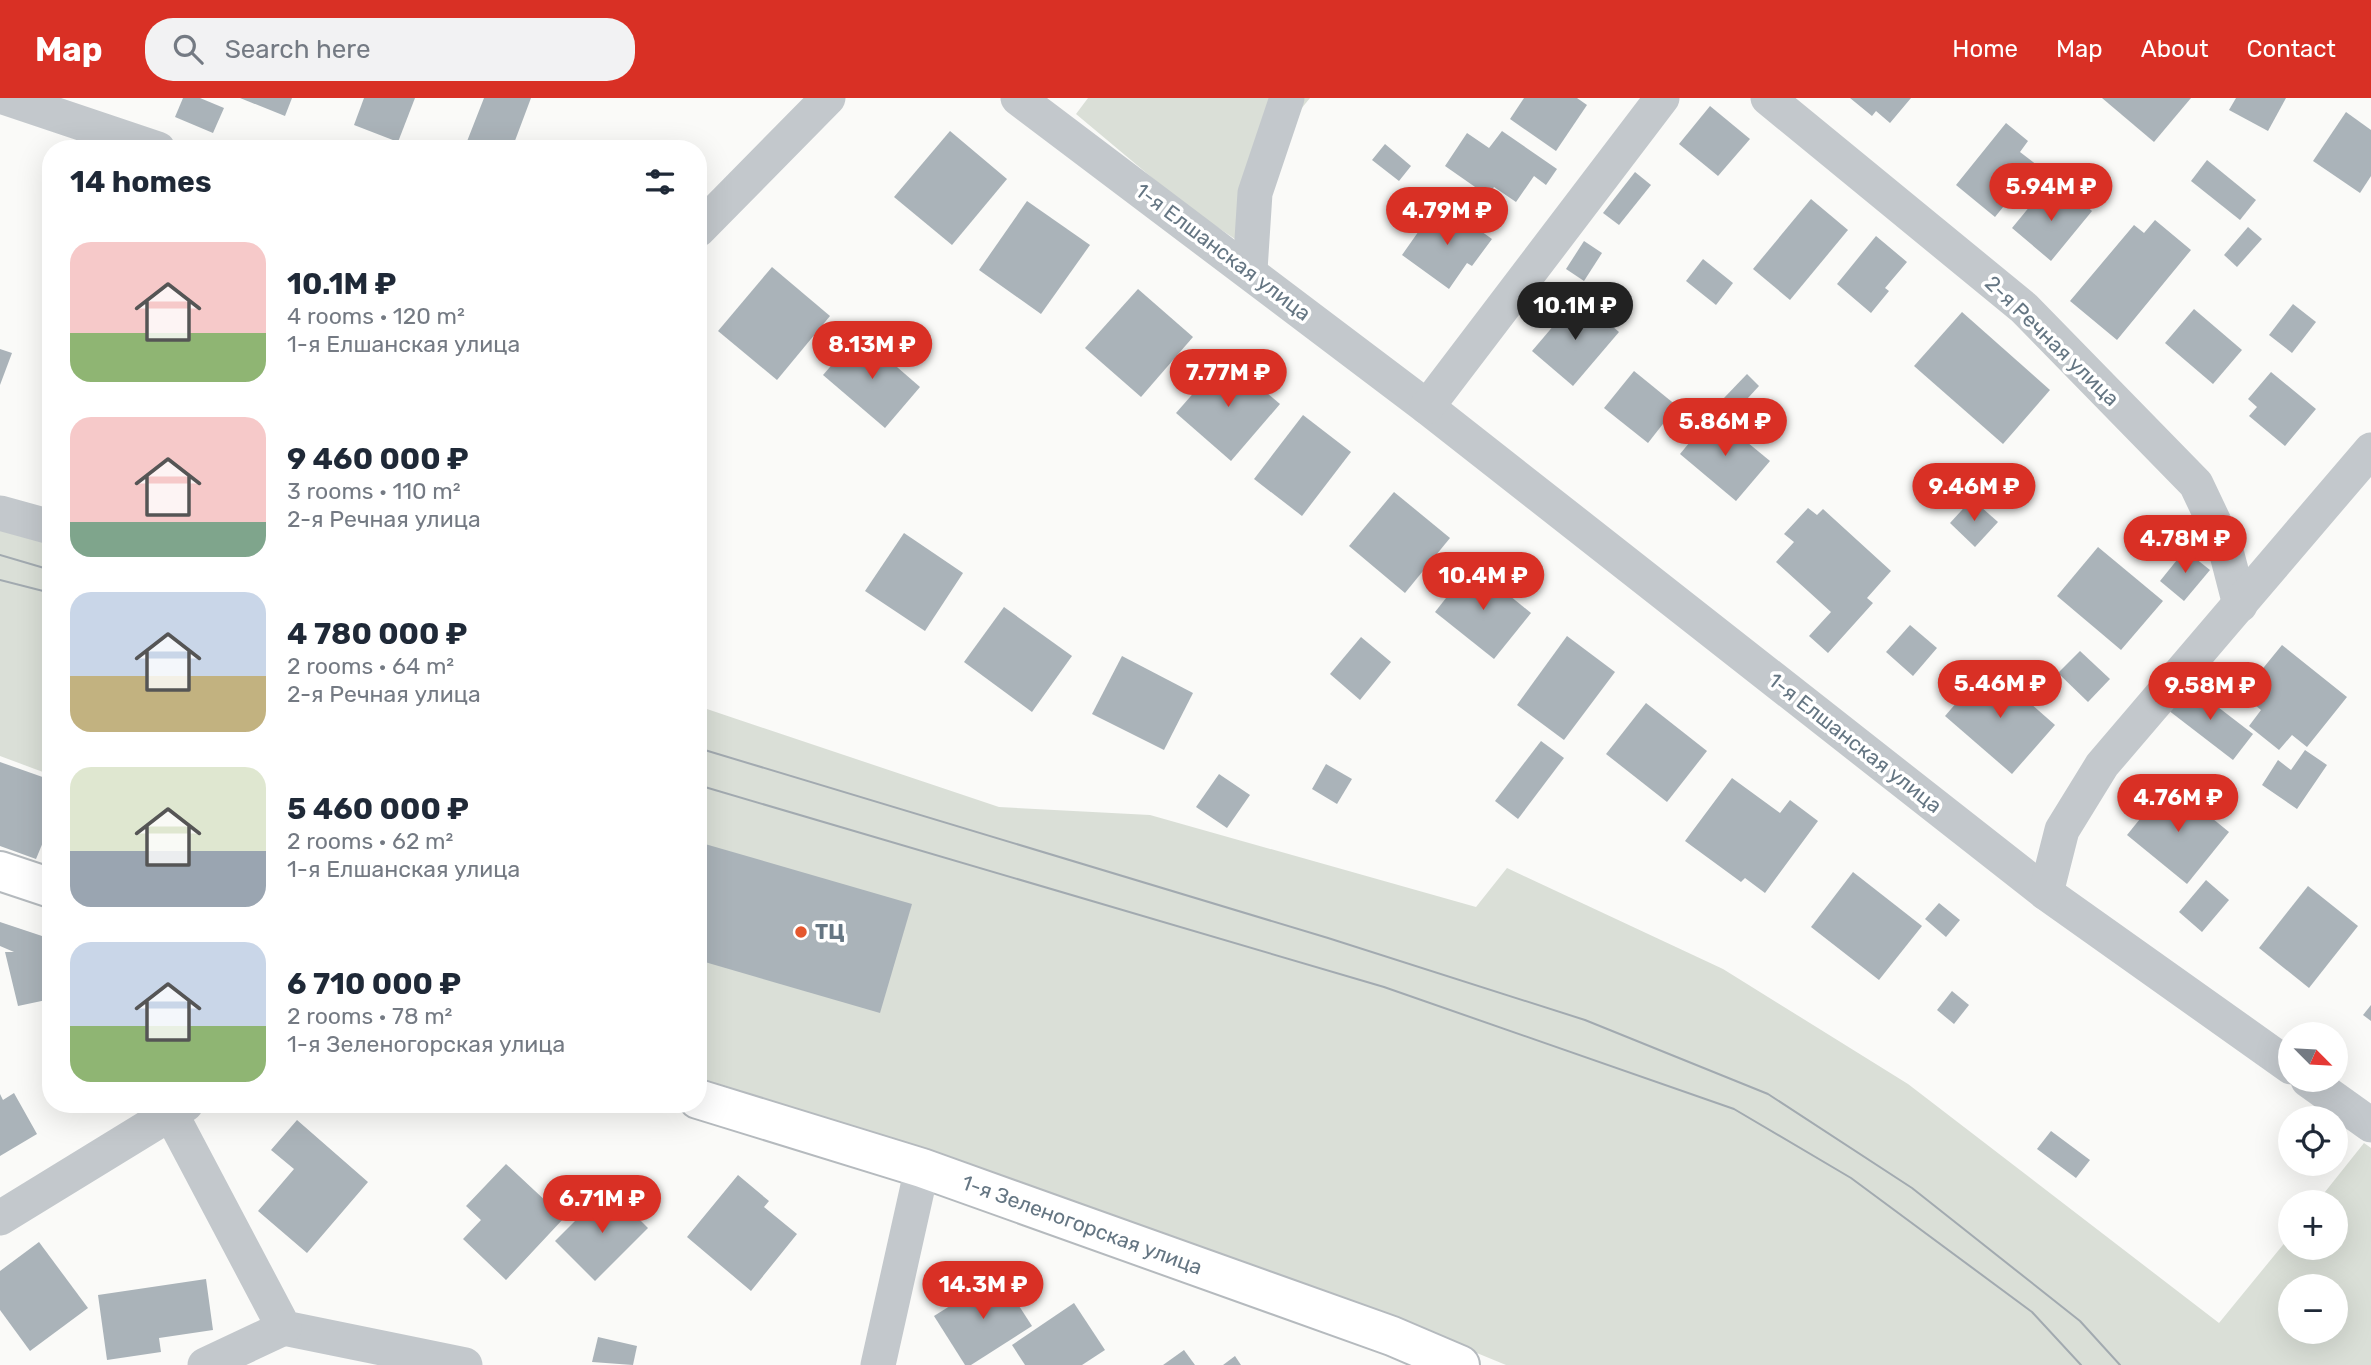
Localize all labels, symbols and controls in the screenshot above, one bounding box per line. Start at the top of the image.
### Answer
search box [145,18,635,81]
text: Map [35,30,103,69]
icon: search [169,30,207,68]
text: Search here [225,34,370,65]
text: Home [1952,35,2018,63]
text: Map [2056,35,2103,63]
text: About [2141,35,2209,63]
text: Contact [2247,35,2336,63]
icon: filters [641,163,679,201]
text: 14 homes [70,164,212,200]
pin: 5.94M ₽ [1986,164,2116,223]
text: 5.94M ₽ [2005,172,2097,200]
street label: 1-я Елшанская улица [1131,178,1316,326]
pin: 4.79M ₽ [1382,188,1512,247]
text: 4.79M ₽ [1402,196,1492,224]
text: 10.1M ₽ [287,266,396,302]
icon: home [126,270,210,354]
street label: 2-я Речная улица [1980,270,2125,411]
pin: 10.1M ₽ [1510,282,1640,342]
text: 10.1M ₽ [1533,291,1617,319]
text: 4 rooms · 120 m² [287,302,465,330]
pin: 8.13M ₽ [807,322,937,381]
text: 1-я Елшанская улица [287,330,520,358]
text: 8.13M ₽ [828,330,916,358]
pin: 7.77M ₽ [1163,350,1293,409]
text: 7.77M ₽ [1186,358,1270,386]
pin: 5.86M ₽ [1660,398,1790,458]
text: 5.86M ₽ [1679,407,1771,435]
text: 9 460 000 ₽ [287,441,469,477]
icon: home [126,445,210,529]
pin: 9.46M ₽ [1909,464,2039,523]
text: 9.46M ₽ [1928,472,2020,500]
text: 3 rooms · 110 m² [287,477,461,505]
text: 2-я Речная улица [287,505,481,533]
pin: 4.78M ₽ [2120,516,2250,575]
text: 4.78M ₽ [2140,524,2230,552]
pin: 10.4M ₽ [1418,552,1548,612]
text: 10.4M ₽ [1438,561,1528,589]
text: 4 780 000 ₽ [287,616,467,652]
icon: home [126,620,210,704]
text: 2 rooms · 64 m² [287,652,454,680]
pin: 5.46M ₽ [1935,660,2065,720]
pin: 9.58M ₽ [2145,662,2275,722]
street label: 1-я Елшанская улица [1764,667,1947,818]
text: 5.46M ₽ [1954,669,2046,697]
text: 9.58M ₽ [2164,671,2256,699]
text: 2-я Речная улица [287,680,481,708]
pin: 4.76M ₽ [2113,774,2243,834]
text: 4.76M ₽ [2133,783,2223,811]
text: 5 460 000 ₽ [287,791,469,827]
icon: home [126,795,210,879]
text: 2 rooms · 62 m² [287,827,453,855]
text: 1-я Елшанская улица [287,855,520,883]
place label: ТЦ [815,919,845,944]
marker: ТЦ [793,924,809,940]
text: 6 710 000 ₽ [287,966,461,1002]
icon: home [126,970,210,1054]
text: 2 rooms · 78 m² [287,1002,452,1030]
north arrow [2278,1022,2348,1092]
map controls [2278,1022,2348,1344]
text: 1-я Зеленогорская улица [287,1030,565,1058]
button: locate [2278,1106,2348,1176]
street label: 1-я Зеленогорская улица [959,1169,1206,1280]
pin: 6.71M ₽ [537,1176,667,1235]
text: 6.71M ₽ [559,1184,645,1212]
button: + [2278,1190,2348,1260]
pin: 14.3M ₽ [918,1262,1048,1321]
text: 14.3M ₽ [938,1270,1028,1298]
button: − [2278,1274,2348,1344]

